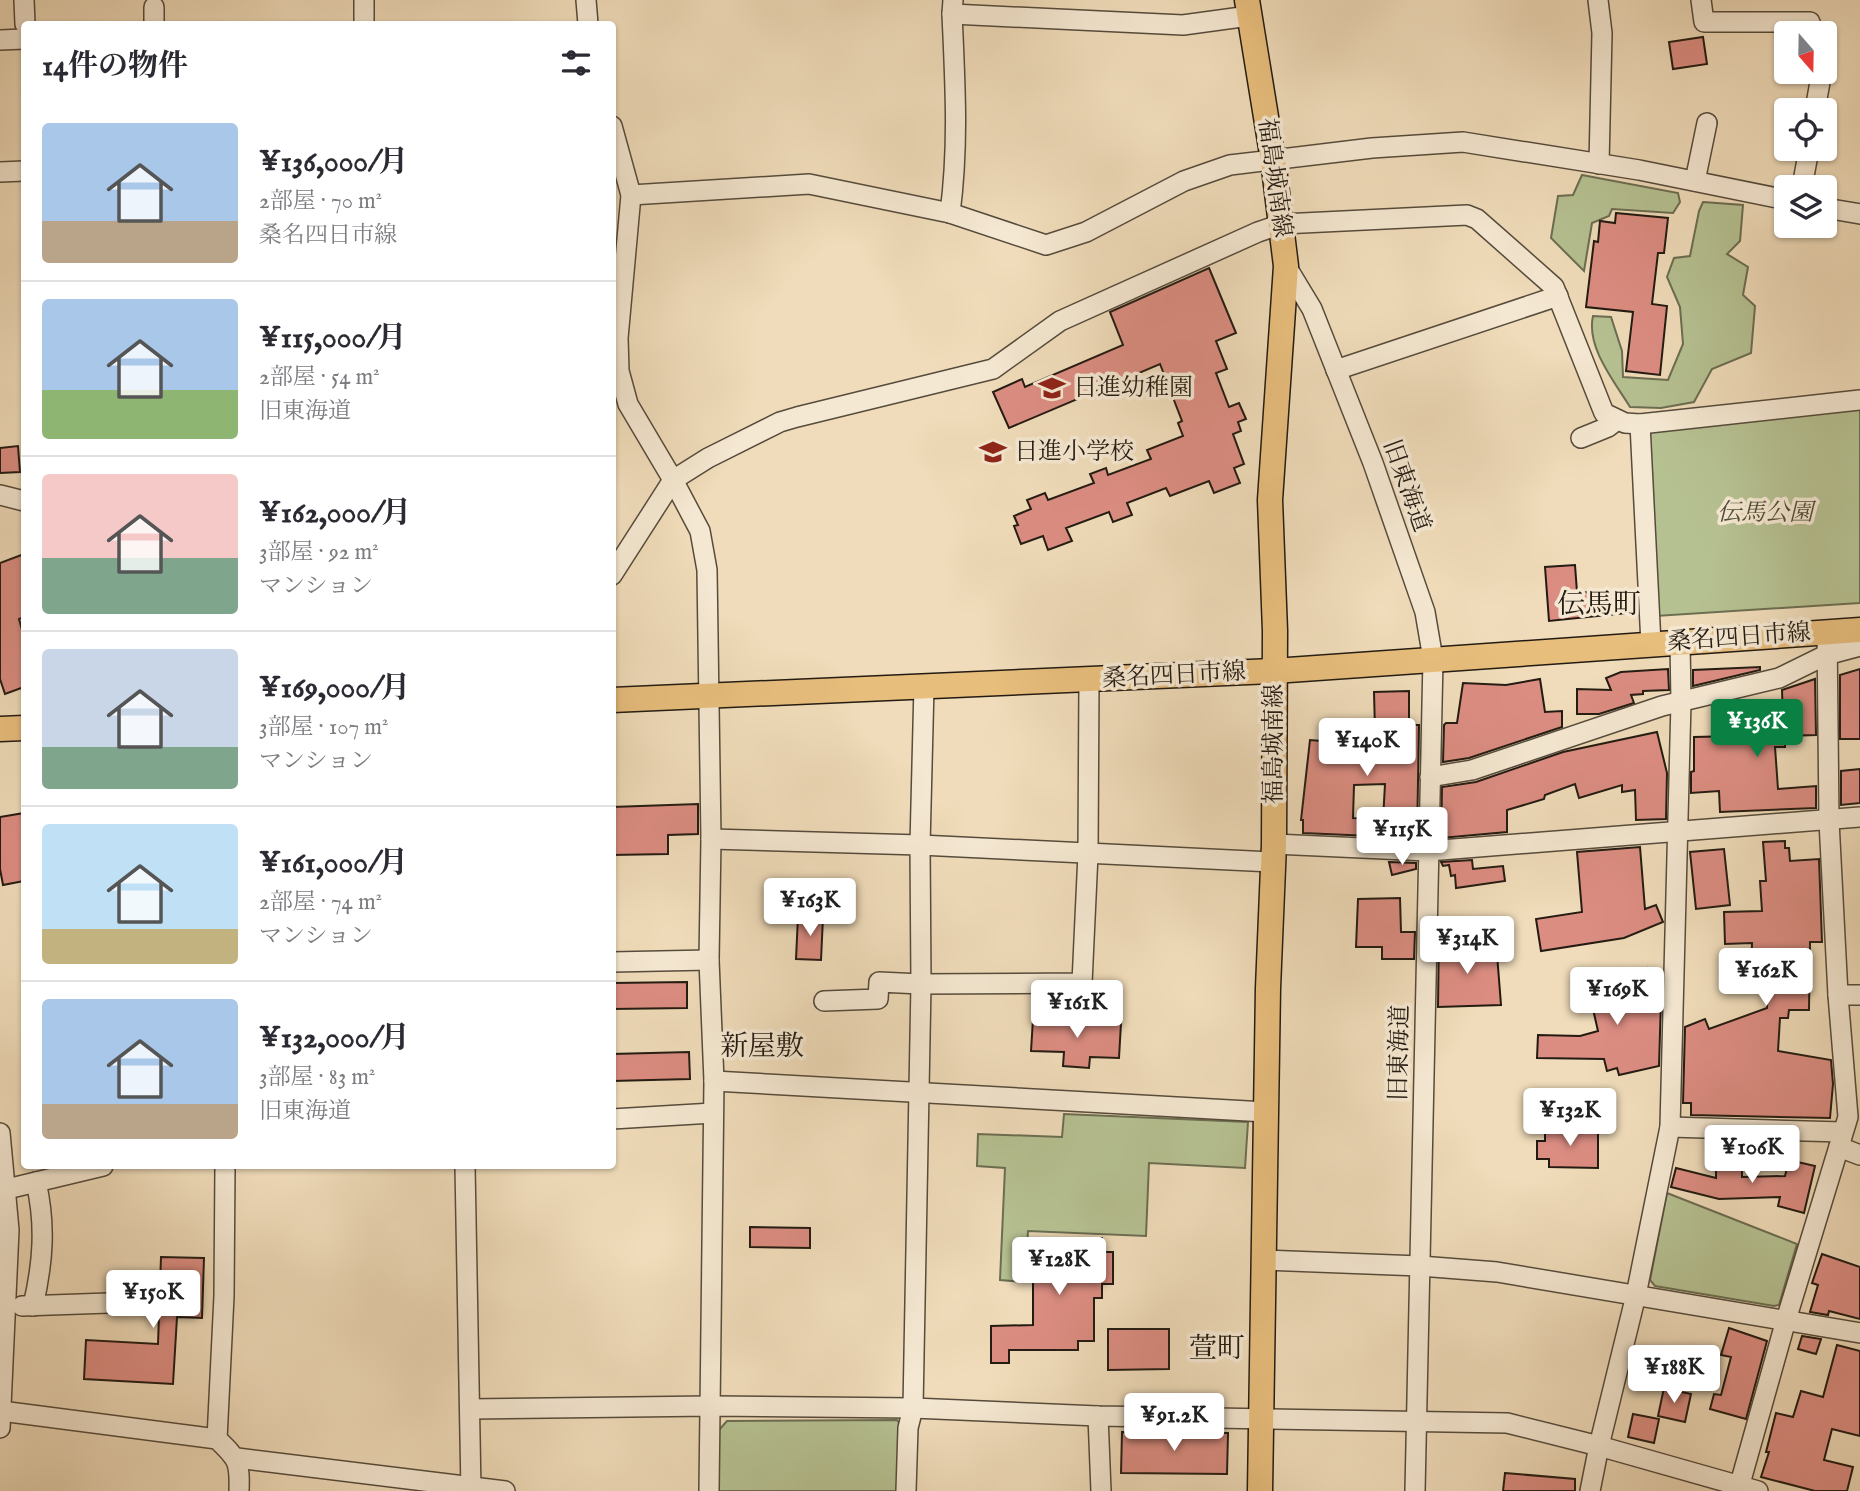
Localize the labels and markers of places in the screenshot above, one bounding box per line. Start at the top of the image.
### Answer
school or university icon: 日進幼稚園 [1037,373,1067,403]
place label: 日進幼稚園 [1073,373,1193,404]
school or university icon: 日進小学校 [978,437,1008,467]
place label: 日進小学校 [1014,437,1134,468]
pin: ¥136K [1708,700,1806,759]
pin: ¥140K [1318,718,1416,778]
pin: ¥115K [1353,808,1451,867]
pin: ¥163K [761,878,859,938]
pin: ¥314K [1418,916,1516,976]
pin: ¥162K [1717,948,1815,1008]
pin: ¥169K [1568,968,1666,1027]
pin: ¥161K [1028,981,1126,1040]
pin: ¥132K [1521,1088,1619,1148]
pin: ¥106K [1703,1126,1801,1185]
pin: ¥128K [1010,1238,1108,1297]
pin: ¥150K [104,1270,202,1330]
pin: ¥188K [1625,1346,1723,1405]
pin: ¥91.2K [1117,1394,1231,1453]

